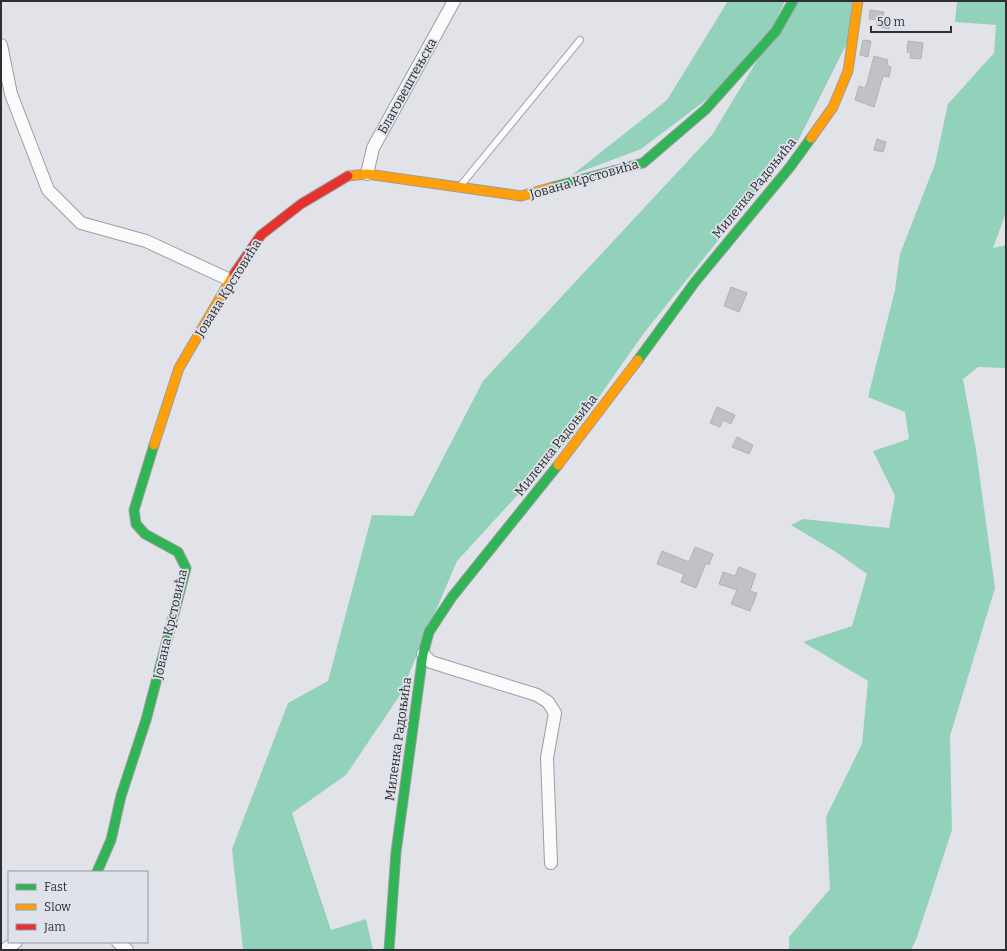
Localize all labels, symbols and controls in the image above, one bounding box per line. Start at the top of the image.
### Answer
scale bar [871,8,951,34]
text: 50 m [877,15,906,29]
street label: Благовештењска [374,36,440,136]
street label: Миленка Радоњића [709,135,799,241]
street label: Јована Крстовића [527,156,640,202]
street label: Јована Крстовића [191,236,264,341]
street label: Миленка Радоњића [512,391,600,499]
street label: Јована Крстовића [150,567,190,681]
street label: Миленка Радоњића [382,676,414,802]
legend [8,871,148,943]
text: Fast [44,880,68,894]
text: Slow [44,900,71,914]
text: Jam [43,920,66,934]

